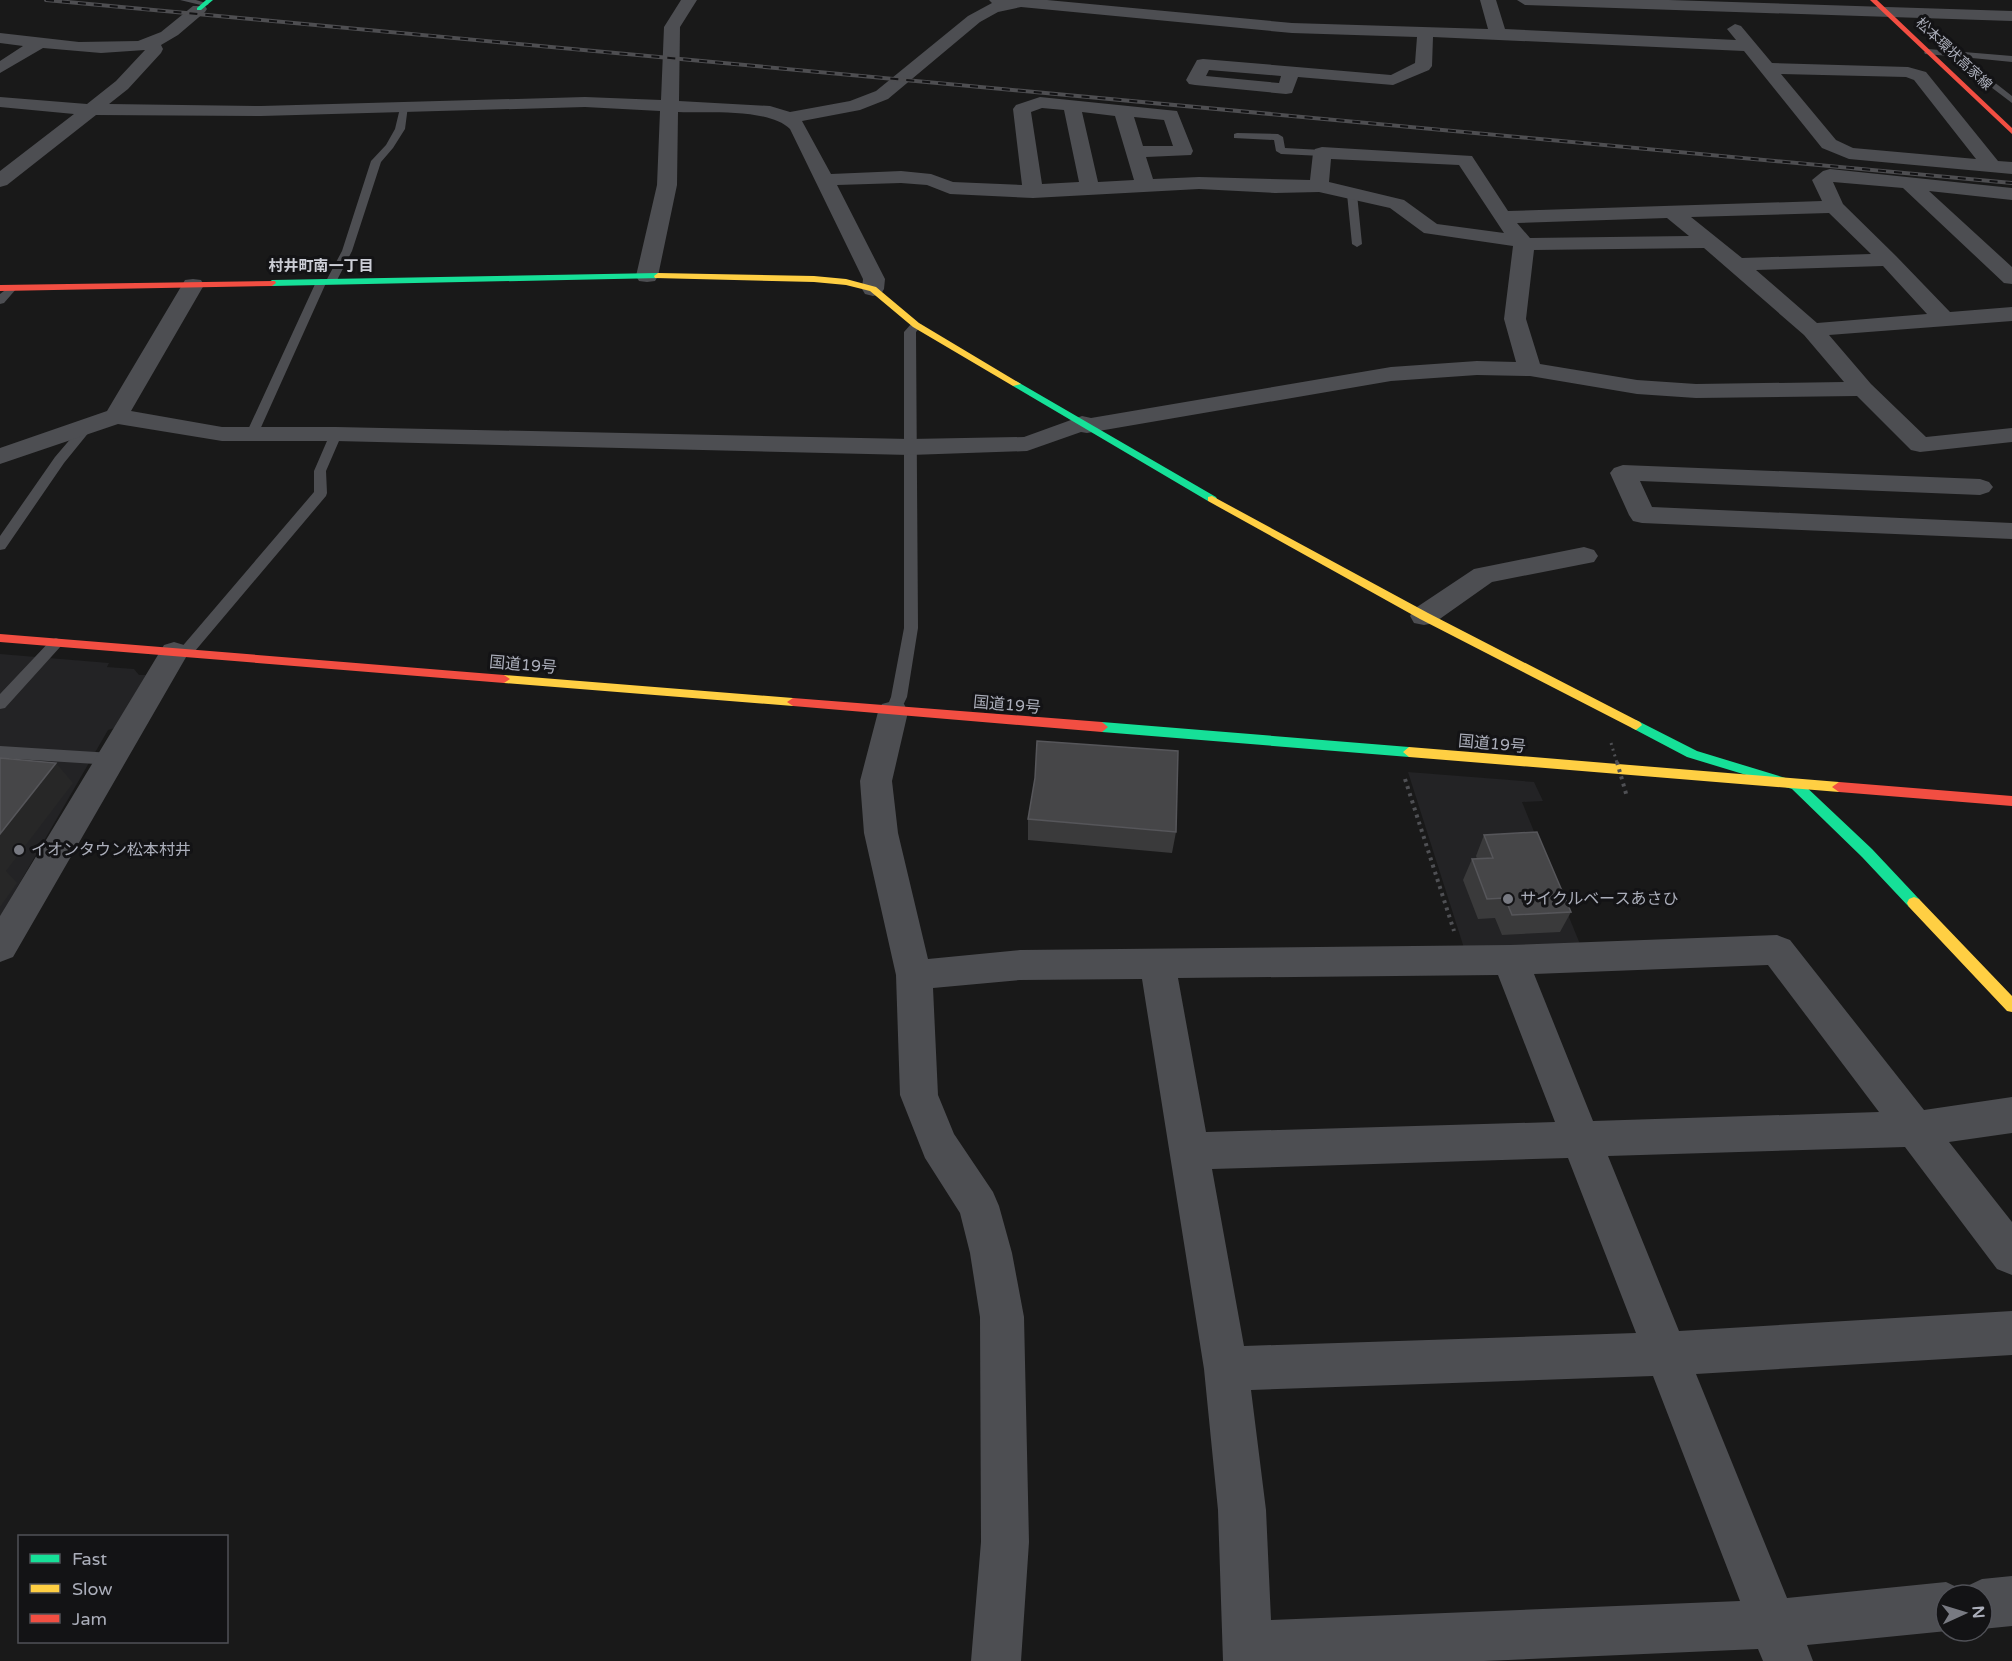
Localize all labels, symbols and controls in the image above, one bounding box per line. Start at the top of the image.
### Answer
street label: 松本環状高家線 [1912,14,1996,94]
district label: 村井町南一丁目 [268,257,374,275]
street label: 国道19号 [488,652,558,678]
street label: 国道19号 [972,692,1042,718]
street label: 国道19号 [1457,731,1527,757]
place label: イオンタウン松本村井 [31,840,191,860]
marker: イオンタウン松本村井 [12,843,26,857]
place label: サイクルベースあさひ [1520,889,1678,909]
marker: サイクルベースあさひ [1501,892,1515,906]
legend [18,1535,228,1643]
text: Fast [72,1548,107,1570]
text: Slow [72,1578,113,1600]
north arrow [1934,1583,1994,1643]
text: N [1968,1605,1988,1619]
text: Jam [72,1608,107,1630]

